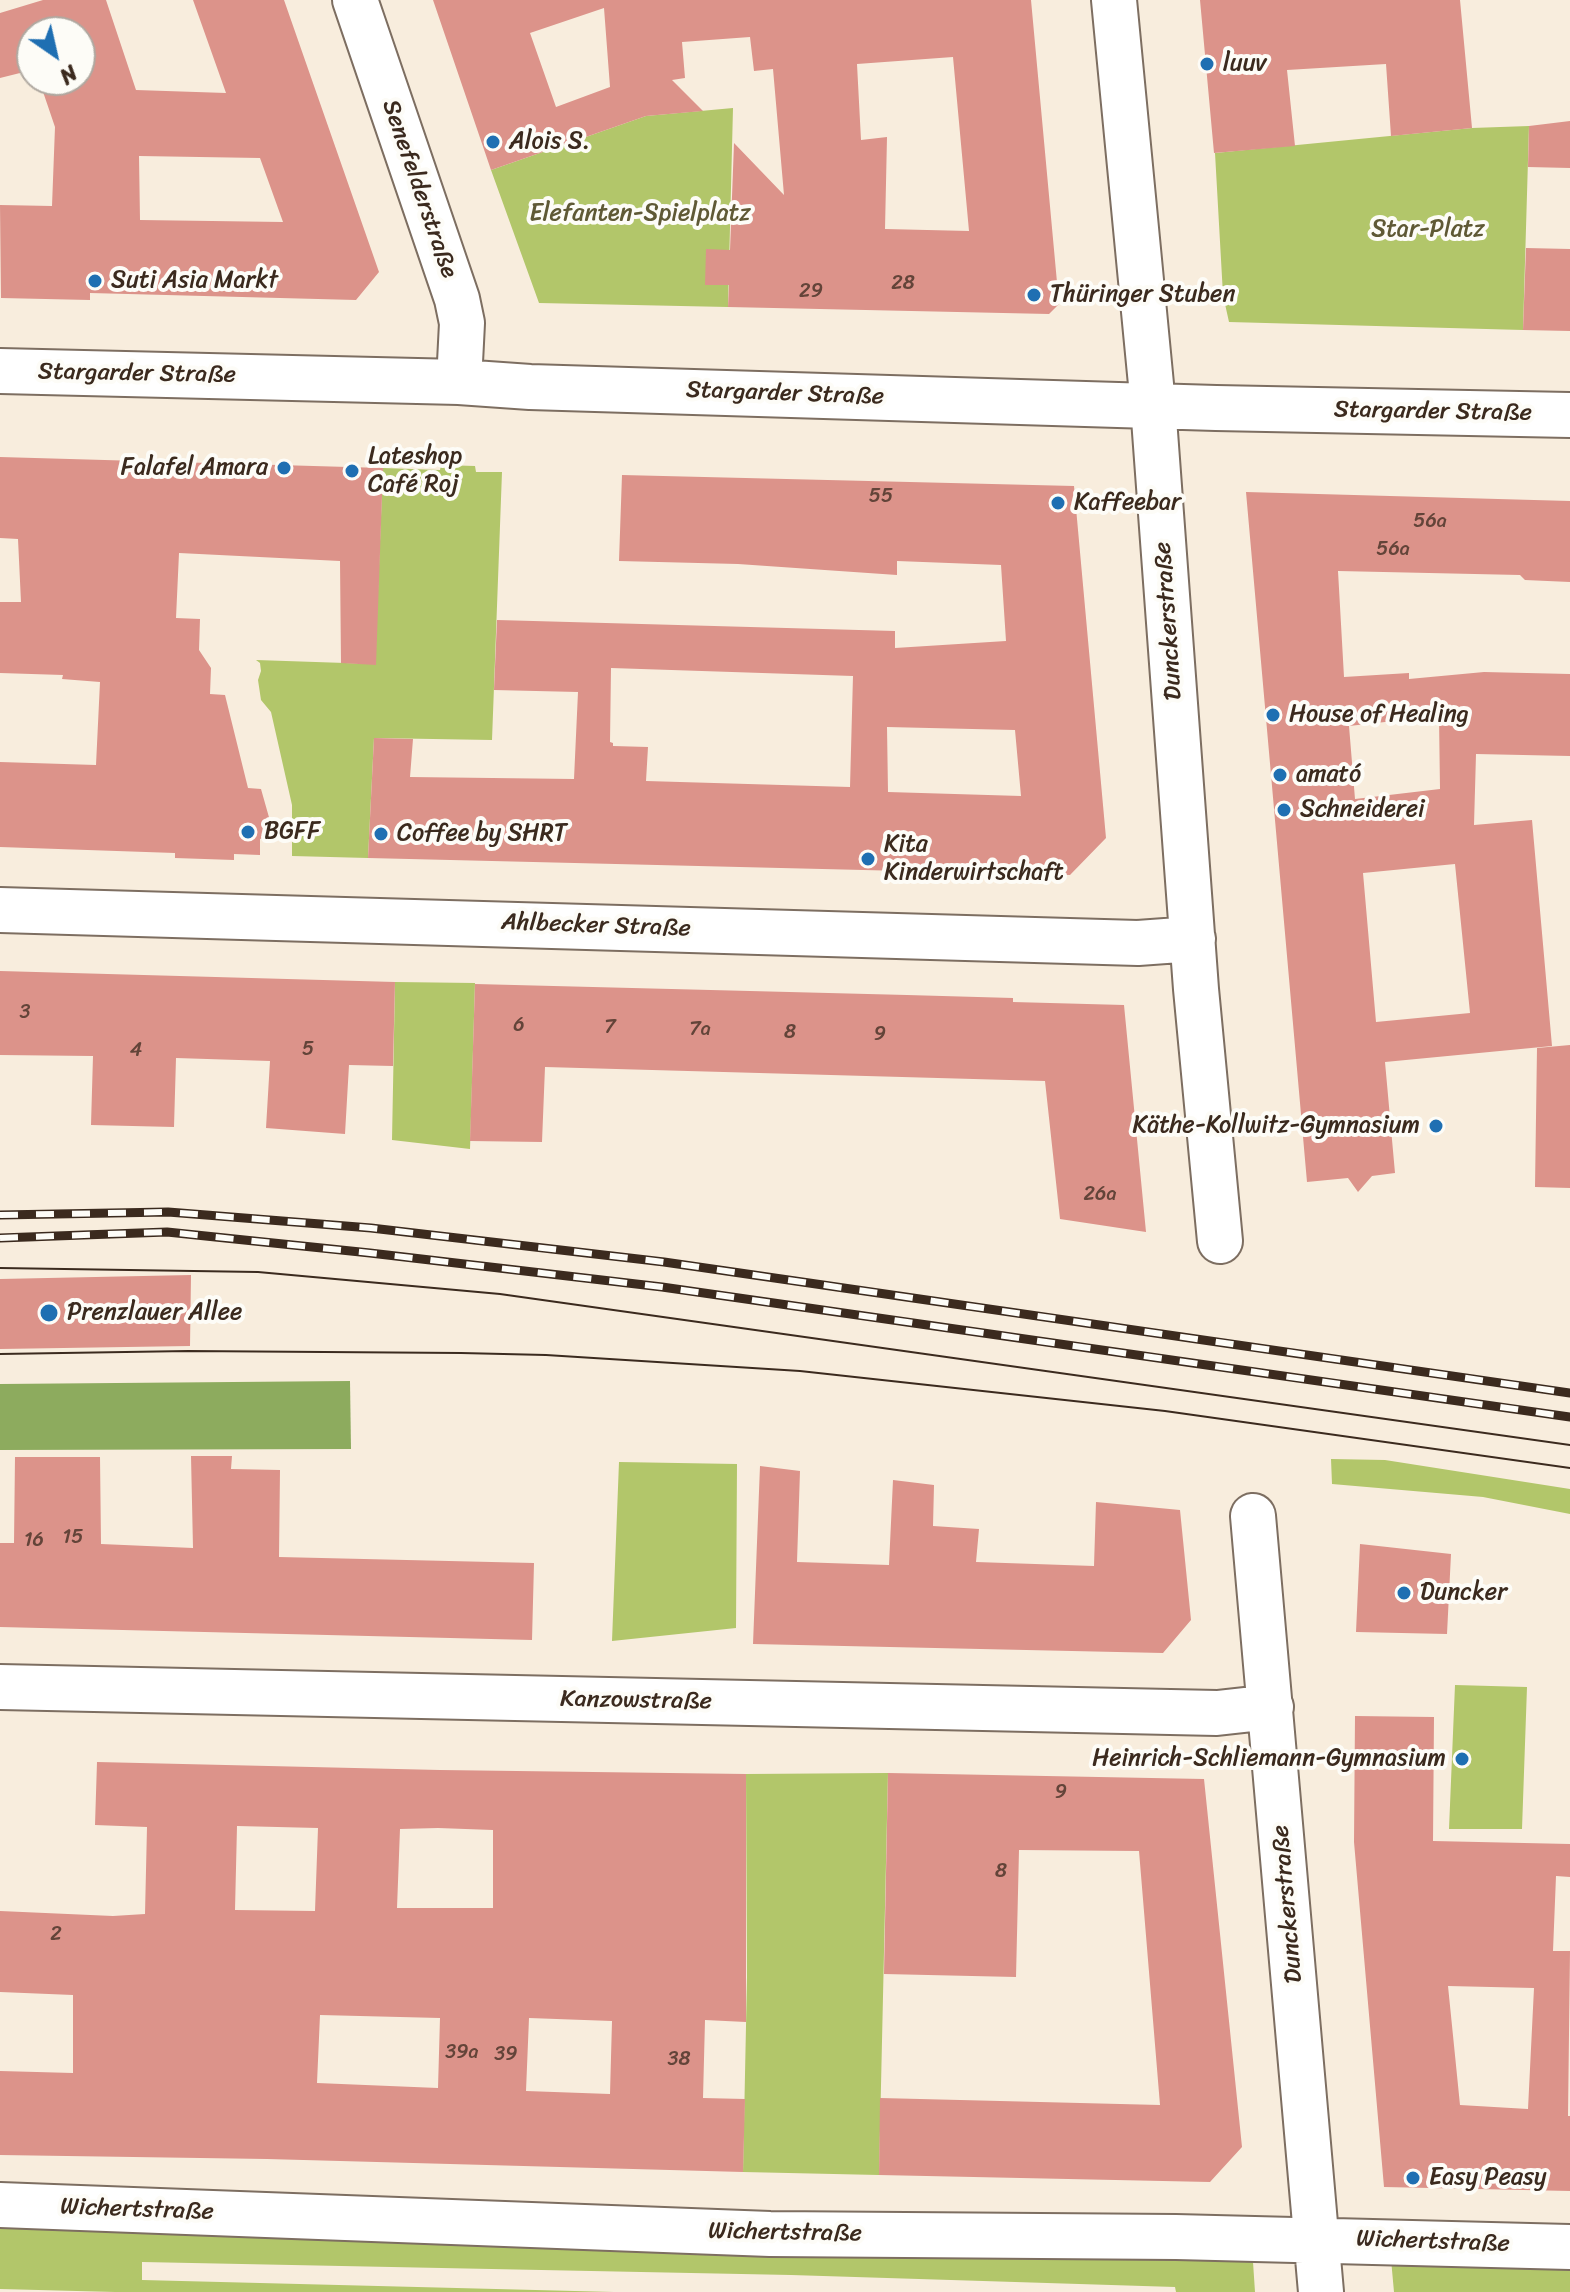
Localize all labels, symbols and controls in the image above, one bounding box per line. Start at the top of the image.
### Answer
north arrow [16,16,96,96]
place label: luuv [1223,50,1267,78]
text: N [51,54,86,95]
marker: luuv [1198,55,1216,73]
street label: Senefelderstraße [375,96,463,282]
place label: Alois S. [509,128,590,156]
marker: Alois S. [484,133,502,151]
park label: Elefanten-Spielplatz [529,200,751,228]
park label: Star-Platz [1371,216,1485,244]
place label: Suti Asia Markt [111,267,278,295]
marker: Suti Asia Markt [86,272,104,290]
house number: 28 [891,272,915,296]
house number: 29 [799,280,823,304]
place label: Thüringer Stuben [1050,281,1235,309]
marker: Thüringer Stuben [1025,286,1043,304]
street label: Stargarder Straße [38,358,236,390]
street label: Stargarder Straße [686,376,884,412]
street label: Stargarder Straße [1334,396,1532,428]
place label: Lateshop Café Roj [368,443,462,499]
place label: Falafel Amara [121,454,268,482]
marker: Falafel Amara [275,459,293,477]
marker: Lateshop Café Roj [343,462,361,480]
house number: 55 [869,485,893,509]
place label: Kaffeebar [1074,489,1181,517]
marker: Kaffeebar [1049,494,1067,512]
house number: 56a [1413,510,1447,534]
house number: 56a [1376,538,1410,562]
street label: Dunckerstraße [1149,541,1189,701]
place label: House of Healing [1289,701,1469,729]
marker: House of Healing [1264,706,1282,724]
place label: amató [1296,761,1361,789]
marker: amató [1271,766,1289,784]
place label: Schneiderei [1300,796,1425,824]
marker: Schneiderei [1275,801,1293,819]
place label: BGFF [264,818,320,846]
place label: Coffee by SHRT [397,820,567,848]
marker: BGFF [239,823,257,841]
marker: Coffee by SHRT [372,825,390,843]
place label: Kita Kinderwirtschaft [884,831,1064,887]
marker: Kita Kinderwirtschaft [859,850,877,868]
street label: Ahlbecker Straße [501,908,691,944]
house number: 3 [20,1001,30,1025]
house number: 6 [513,1014,525,1038]
house number: 7 [604,1016,616,1040]
house number: 7a [689,1018,711,1042]
house number: 8 [784,1021,796,1045]
house number: 9 [874,1023,886,1047]
house number: 5 [302,1038,314,1062]
house number: 4 [130,1039,142,1063]
place label: Käthe-Kollwitz-Gymnasium [1133,1112,1420,1140]
marker: Käthe-Kollwitz-Gymnasium [1427,1117,1445,1135]
house number: 26a [1084,1183,1116,1207]
place label: Prenzlauer Allee [67,1299,242,1327]
marker: Prenzlauer Allee [38,1302,60,1324]
house number: 15 [63,1526,83,1550]
house number: 16 [24,1529,44,1553]
place label: Duncker [1420,1579,1507,1607]
marker: Duncker [1395,1584,1413,1602]
street label: Kanzowstraße [560,1685,712,1717]
place label: Heinrich-Schliemann-Gymnasium [1092,1745,1446,1773]
marker: Heinrich-Schliemann-Gymnasium [1453,1750,1471,1768]
house number: 9 [1055,1781,1067,1805]
street label: Dunckerstraße [1267,1824,1309,1984]
house number: 8 [995,1860,1007,1884]
house number: 2 [50,1923,62,1947]
house number: 39a [445,2041,479,2065]
house number: 39 [494,2043,518,2067]
house number: 38 [667,2048,691,2072]
place label: Easy Peasy [1429,2164,1547,2192]
marker: Easy Peasy [1404,2169,1422,2187]
street label: Wichertstraße [60,2193,214,2227]
street label: Wichertstraße [708,2217,862,2249]
street label: Wichertstraße [1356,2225,1510,2259]

